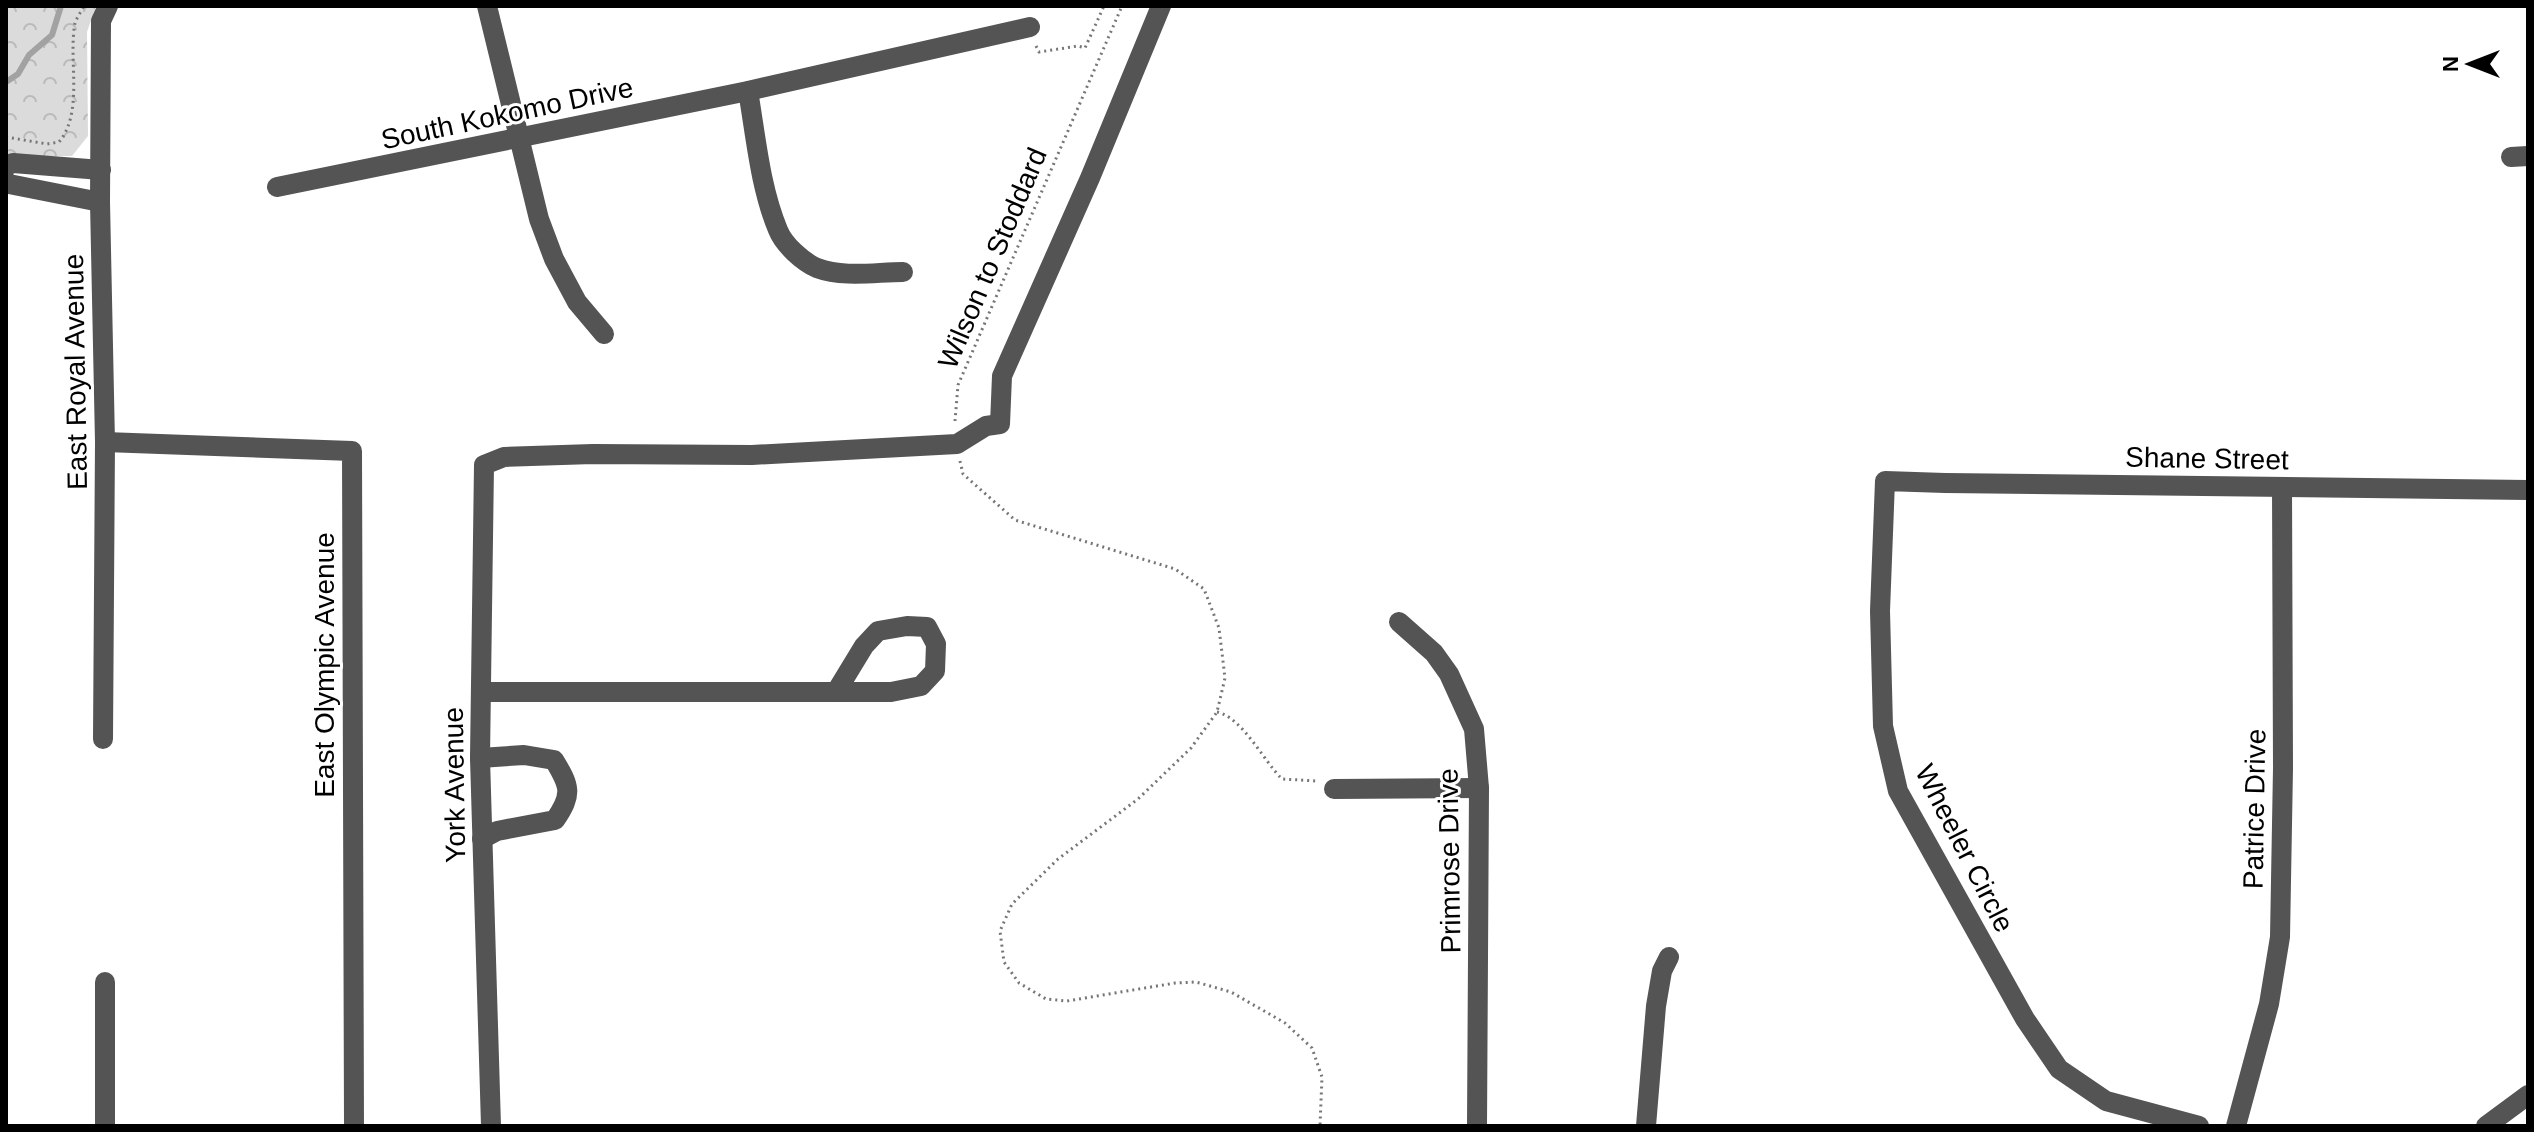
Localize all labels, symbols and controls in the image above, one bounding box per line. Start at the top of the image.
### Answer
north arrow [2430,24,2510,104]
text: N [2438,56,2463,72]
street label: South Kokomo Drive [378,72,636,155]
street label: Wilson to Stoddard [932,143,1053,373]
street label: East Royal Avenue [58,254,93,490]
street label: Shane Street [2125,442,2289,475]
street label: East Olympic Avenue [309,532,340,798]
street label: York Avenue [438,707,471,863]
street label: Patrice Drive [2238,729,2271,889]
street label: Wheeler Circle [1909,759,2020,937]
street label: Primrose Drive [1432,768,1467,954]

